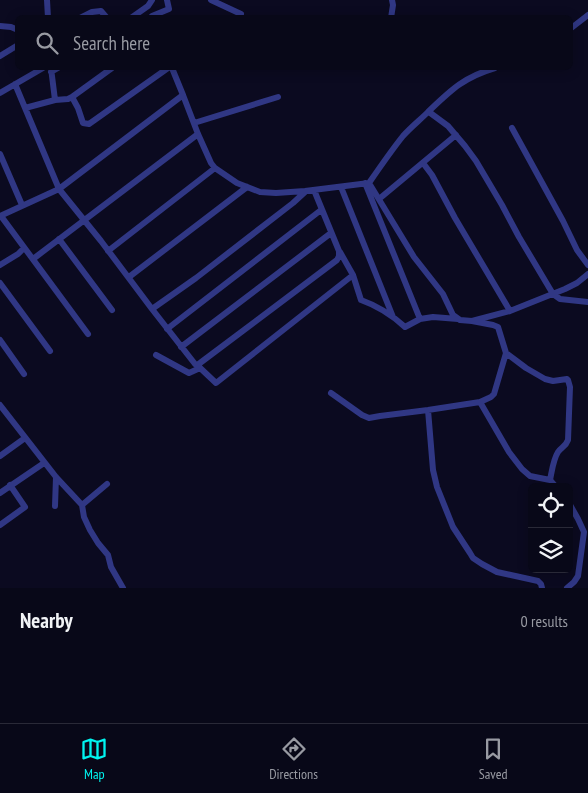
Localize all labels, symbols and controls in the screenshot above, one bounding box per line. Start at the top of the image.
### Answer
search box [15,15,573,70]
icon: search [33,29,61,57]
text: Search here [73,31,150,55]
map controls [528,483,573,573]
button: locate [528,483,573,528]
button: layers [528,528,573,573]
text: Nearby [20,607,73,634]
text: 0 results [521,611,568,631]
tab: Map [80,735,108,783]
tab: Directions [269,735,318,783]
tab: Saved [479,735,508,783]

